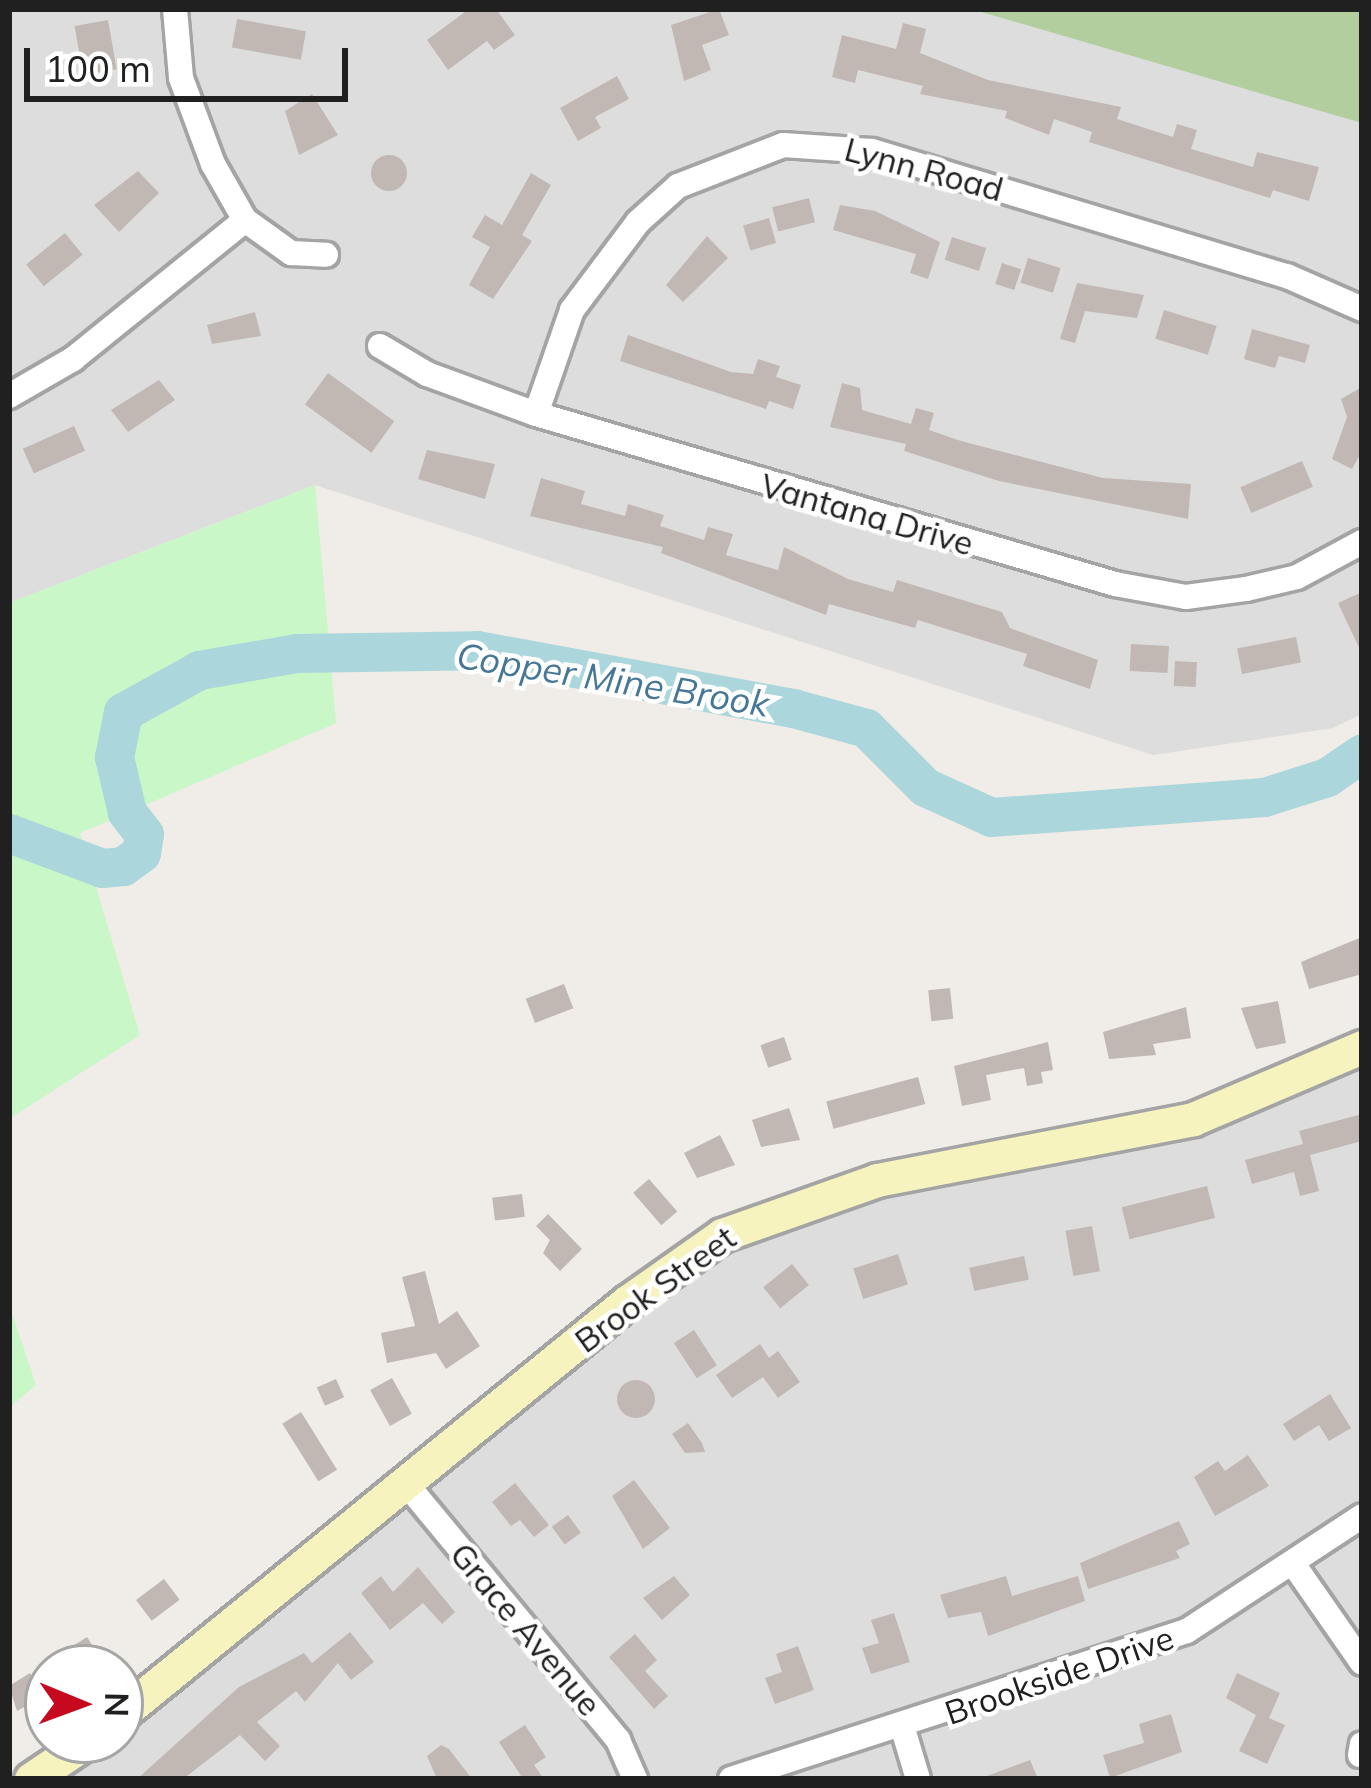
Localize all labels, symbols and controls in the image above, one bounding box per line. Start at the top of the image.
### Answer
scale bar [30,24,354,98]
text: 100 m [45,46,151,91]
street label: Lynn Road [840,129,1008,209]
street label: Vantana Drive [756,465,978,563]
water label: Copper Mine Brook [454,633,772,725]
street label: Brook Street [567,1218,743,1360]
street label: Grace Avenue [442,1535,610,1723]
street label: Brookside Drive [940,1617,1178,1733]
north arrow [24,1644,144,1764]
text: N [97,1692,138,1717]

